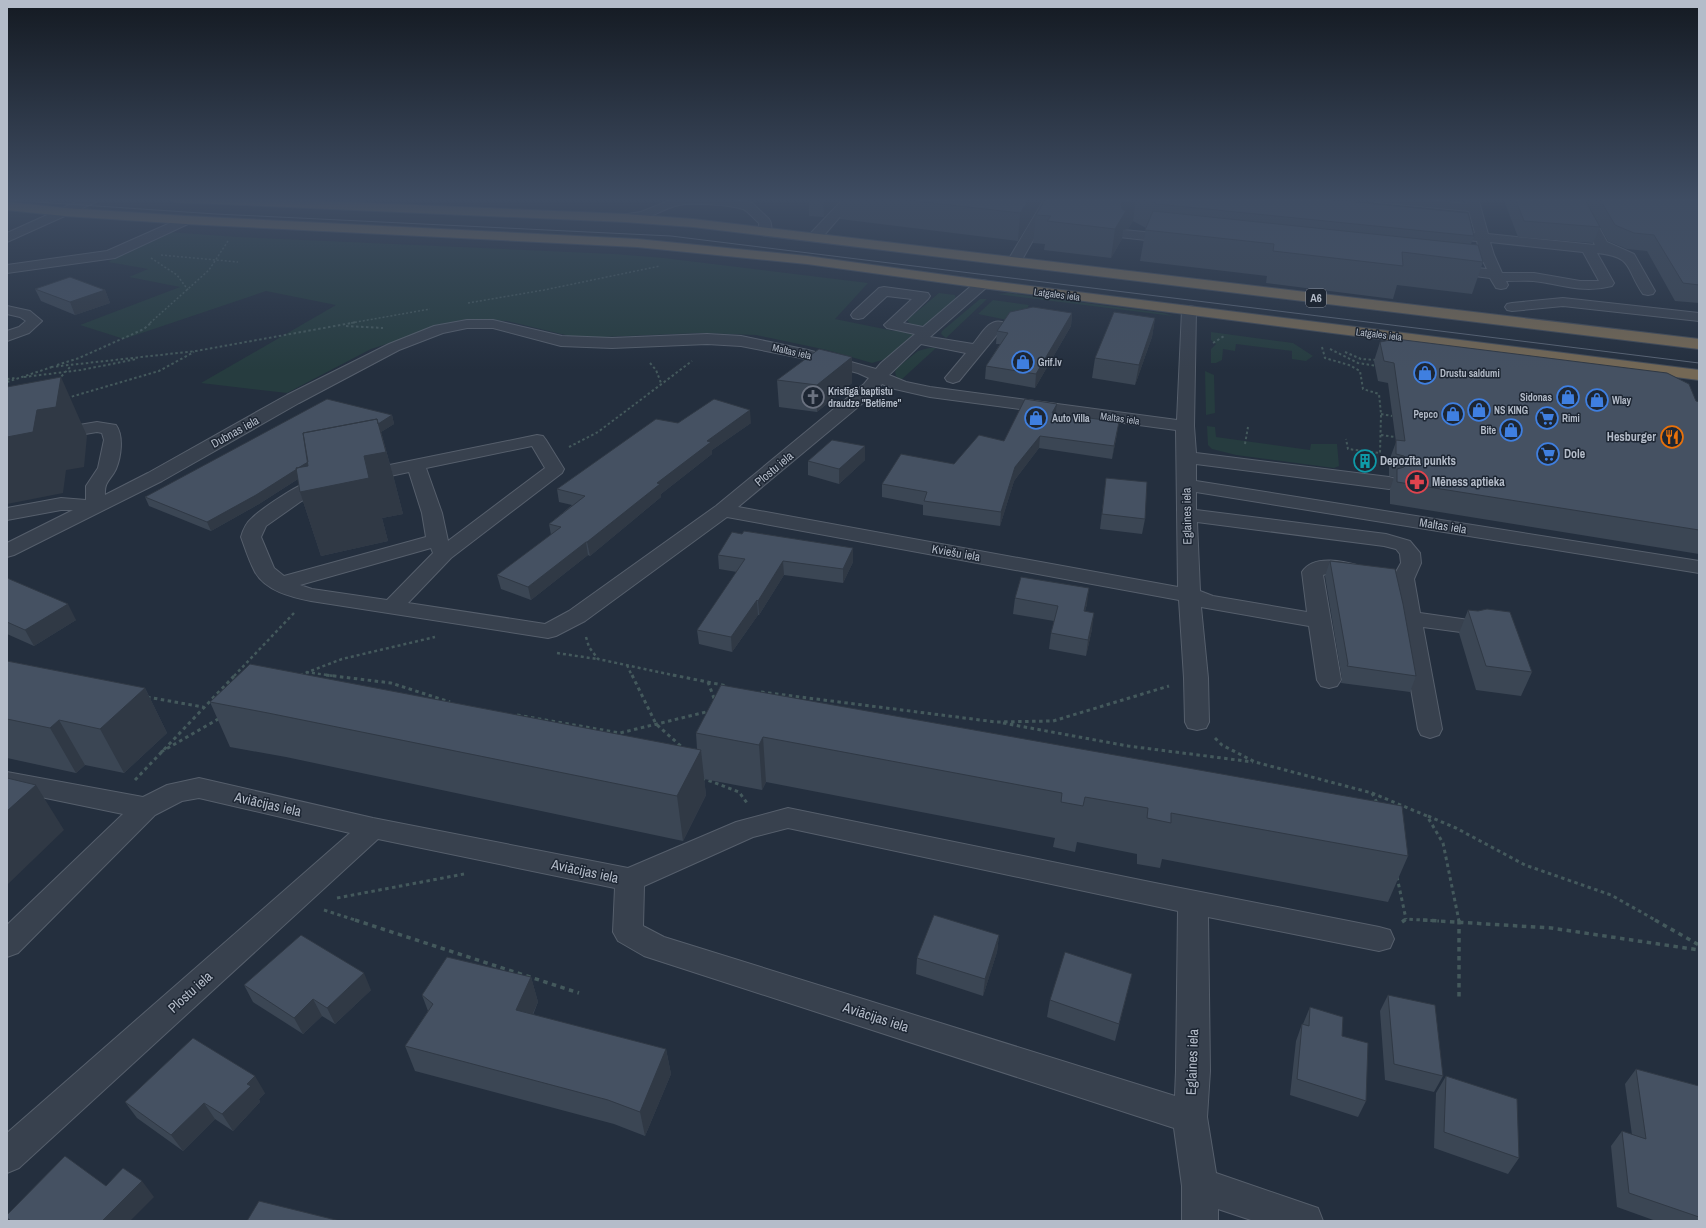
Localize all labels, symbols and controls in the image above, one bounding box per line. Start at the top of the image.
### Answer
street label: Latgales iela [1033,285,1081,304]
road number: A6 [1306,289,1326,307]
street label: Latgales iela [1355,325,1403,344]
street label: Maltas iela [771,341,813,362]
shop icon: Grif.lv [1010,349,1036,375]
place label: Grif.lv [1038,356,1062,369]
shop icon: Drustu saldumi [1412,360,1438,386]
place label: Drustu saldumi [1440,367,1500,380]
church icon: Kristīgā baptistu draudze "Betlēme" [800,384,826,410]
shop icon: Sidonas [1555,384,1581,410]
place label: Kristīgā baptistu draudze "Betlēme" [828,385,902,410]
shop icon: Wlay [1584,387,1610,413]
place label: Sidonas [1520,391,1552,404]
place label: Wlay [1612,394,1632,407]
shop icon: NS KING [1466,397,1492,423]
shop icon: Pepco [1440,401,1466,427]
place label: NS KING [1494,404,1528,417]
shop icon: Auto Villa [1023,405,1049,431]
supermarket icon: Rimi [1534,405,1560,431]
place label: Pepco [1413,408,1438,421]
street label: Maltas iela [1099,409,1141,428]
street label: Dubnas iela [208,412,262,452]
place label: Auto Villa [1052,412,1090,425]
place label: Rimi [1562,412,1580,425]
shop icon: Bite [1498,417,1524,443]
place label: Bite [1481,424,1496,437]
restaurant icon: Hesburger [1659,424,1685,450]
place label: Hesburger [1607,429,1656,445]
supermarket icon: Dole [1535,441,1561,467]
place label: Dole [1564,446,1586,462]
street label: Plostu iela [751,448,797,490]
building icon: Depozīta punkts [1352,448,1378,474]
place label: Depozīta punkts [1380,453,1457,469]
pharmacy icon: Mēness aptieka [1404,469,1430,495]
place label: Mēness aptieka [1432,474,1505,490]
street label: Eglaines iela [1178,487,1195,545]
street label: Maltas iela [1418,514,1468,538]
street label: Kviešu iela [931,541,982,565]
street label: Aviācijas iela [232,787,304,821]
street label: Aviācijas iela [549,855,621,887]
street label: Plostu iela [164,967,216,1017]
street label: Aviācijas iela [840,998,912,1036]
street label: Eglaines iela [1182,1028,1202,1095]

